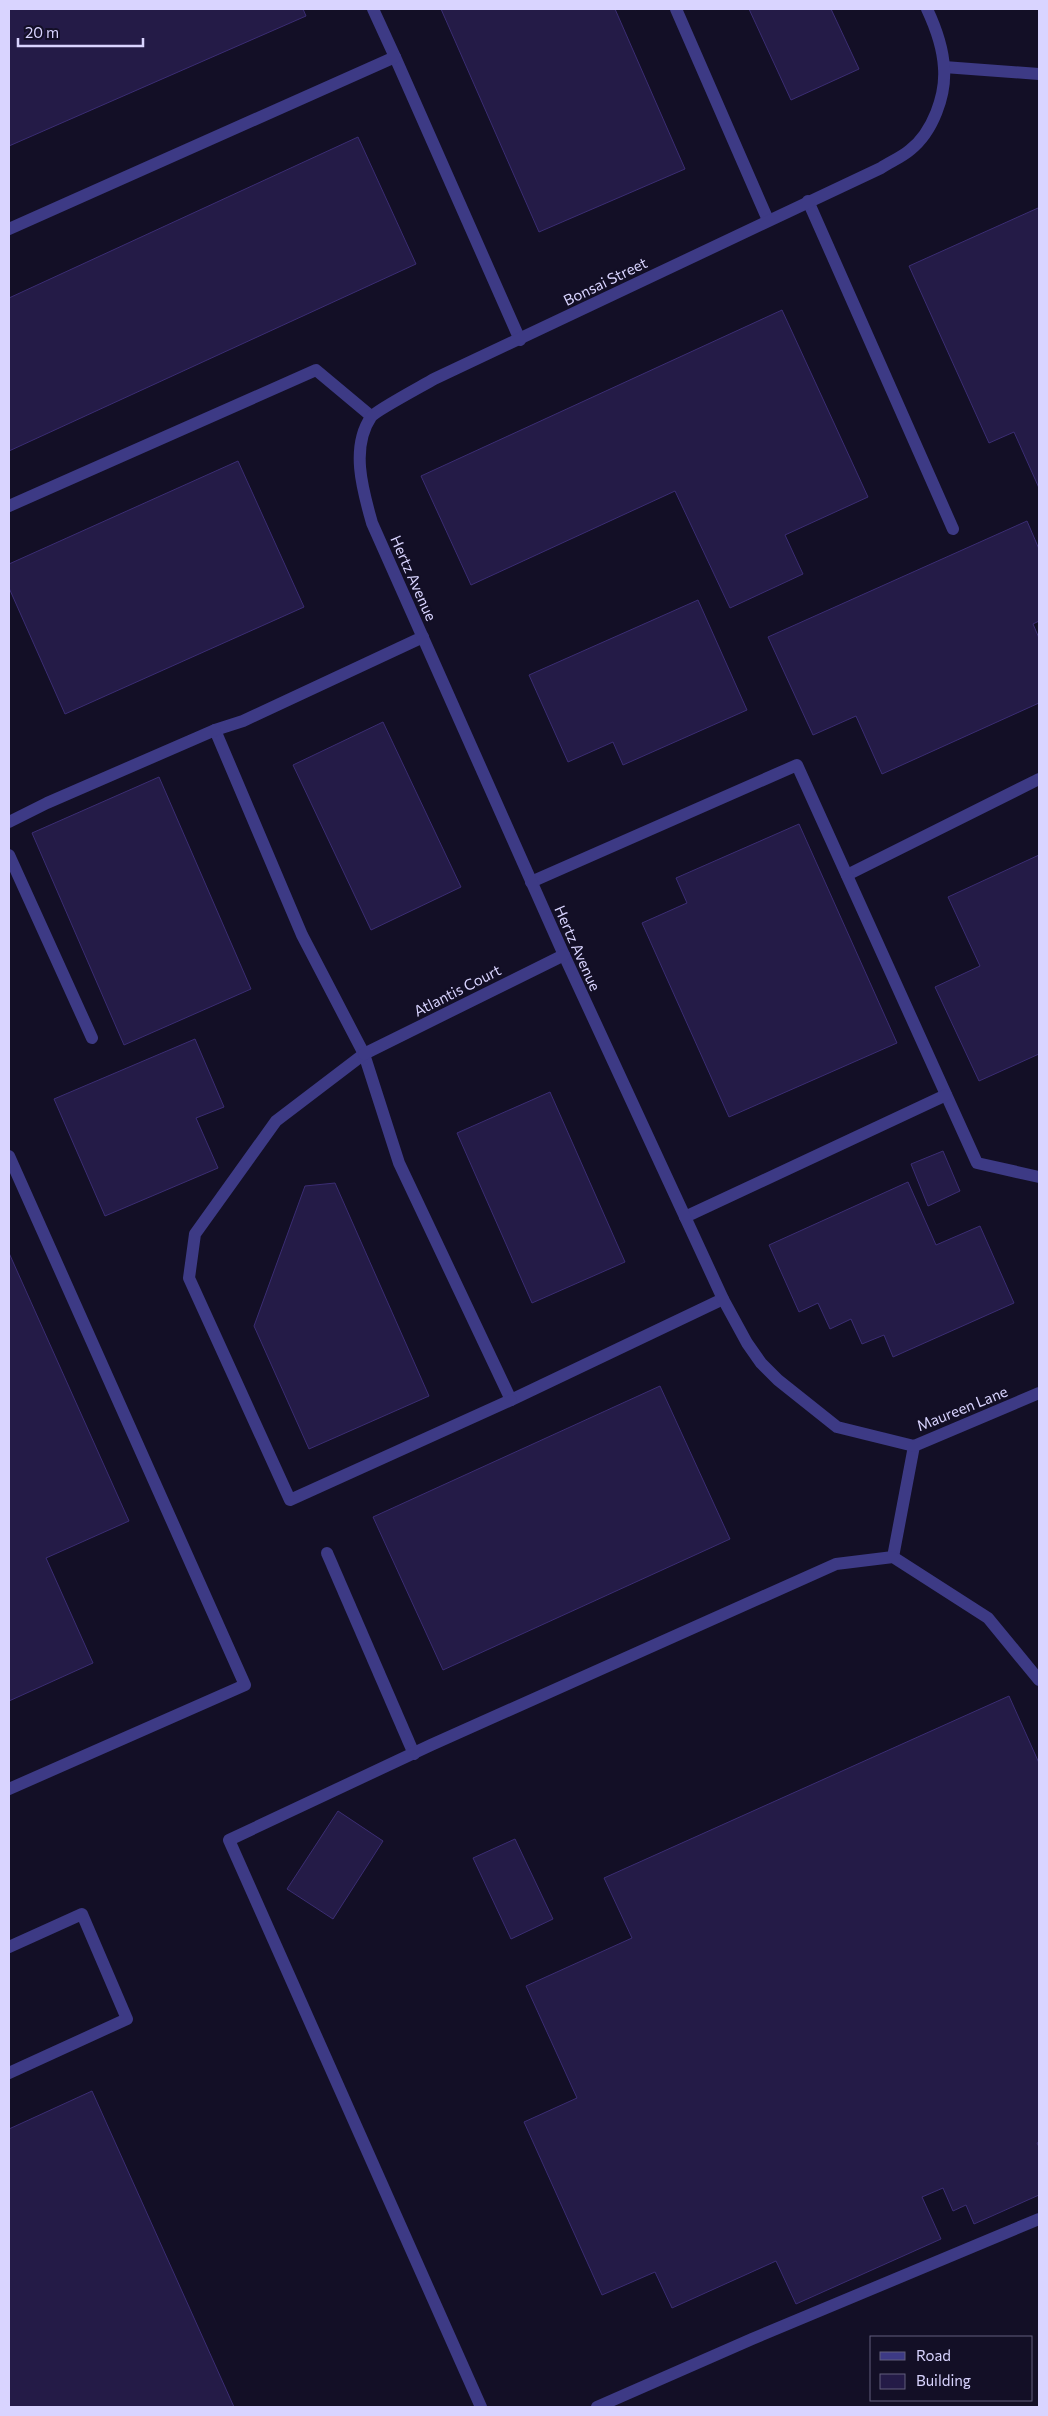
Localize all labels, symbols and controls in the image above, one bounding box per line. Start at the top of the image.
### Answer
scale bar [18,15,142,47]
text: 20 m [25,23,59,41]
street label: Bonsai Street [560,253,650,309]
street label: Hertz Avenue [387,532,441,624]
street label: Hertz Avenue [551,902,605,994]
street label: Atlantis Court [410,960,504,1020]
street label: Maureen Lane [914,1382,1010,1434]
legend [870,2336,1033,2401]
text: Road [916,2346,951,2364]
text: Building [916,2371,971,2389]

